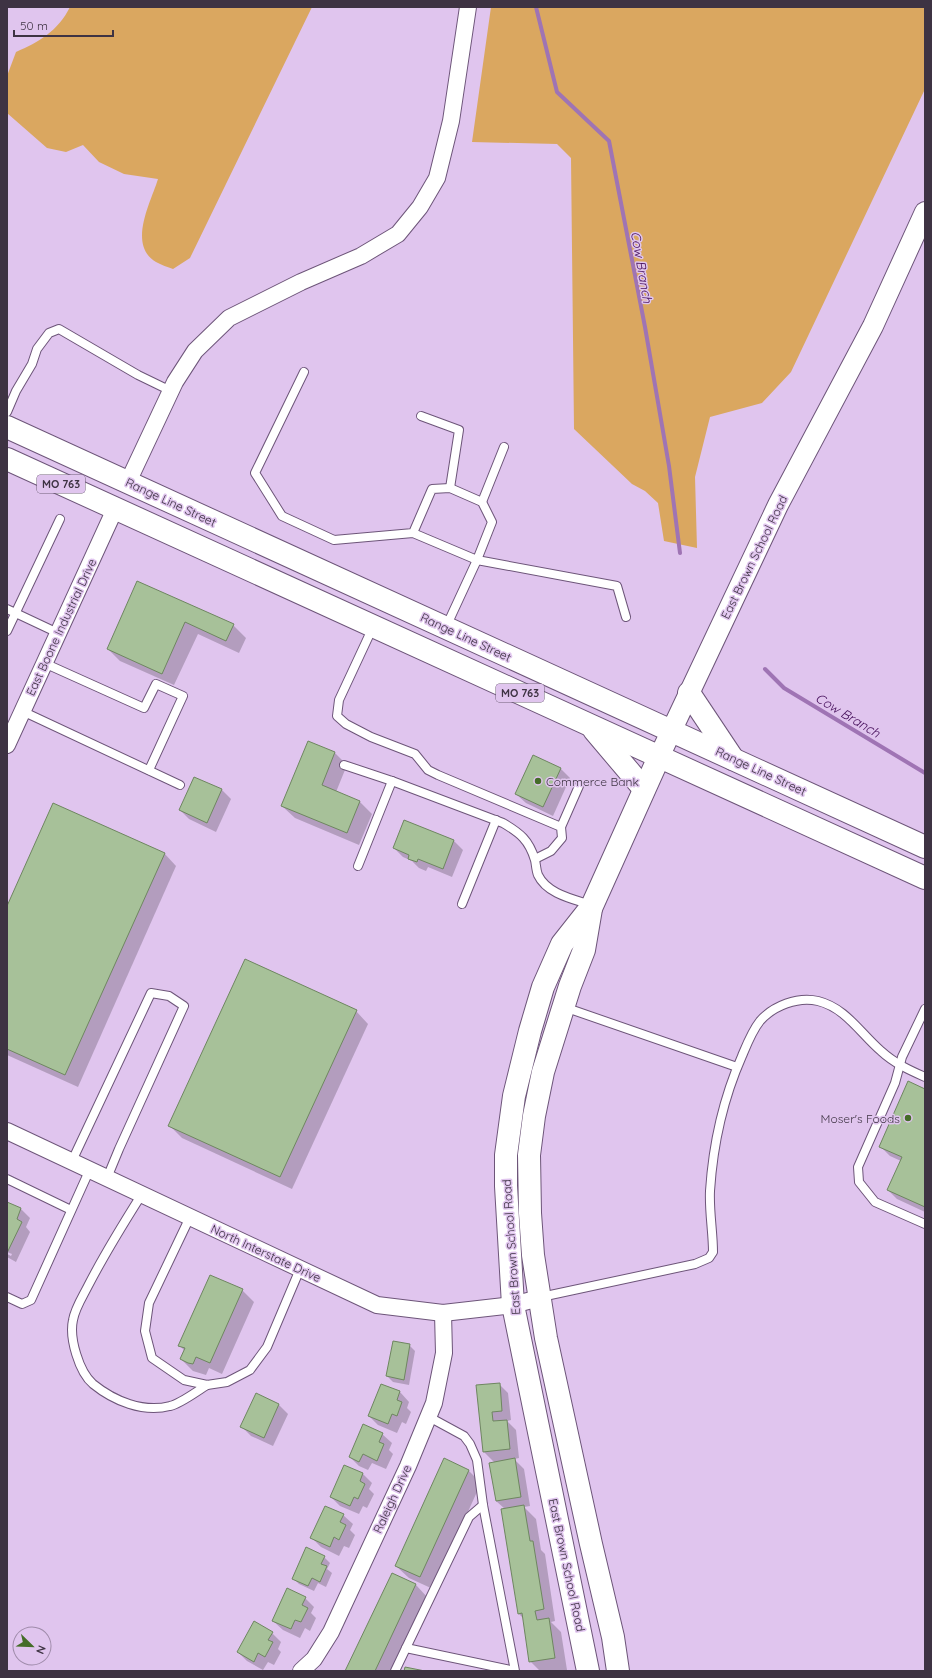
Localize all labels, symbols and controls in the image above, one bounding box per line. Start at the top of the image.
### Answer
scale bar [14,12,113,38]
text: 50 m [20,18,48,33]
water label: Cow Branch [628,230,656,305]
street label: Range Line Street [123,474,219,530]
road number: MO 763 [37,475,85,493]
street label: East Brown School Road [717,493,791,621]
street label: East Boone Industrial Drive [23,556,100,698]
street label: Range Line Street [418,609,514,665]
road number: MO 763 [496,684,544,702]
water label: Cow Branch [813,689,884,741]
street label: Range Line Street [713,743,809,799]
place label: Commerce Bank [546,774,639,789]
marker: Commerce Bank [533,776,543,786]
place label: Moser's Foods [821,1111,900,1126]
marker: Moser's Foods [903,1113,913,1123]
street label: East Brown School Road [499,1179,523,1315]
street label: North Interstate Drive [208,1221,324,1285]
street label: Raleigh Drive [370,1462,414,1536]
street label: East Brown School Road [546,1497,588,1633]
north arrow [12,1626,52,1666]
text: N [33,1643,49,1656]

